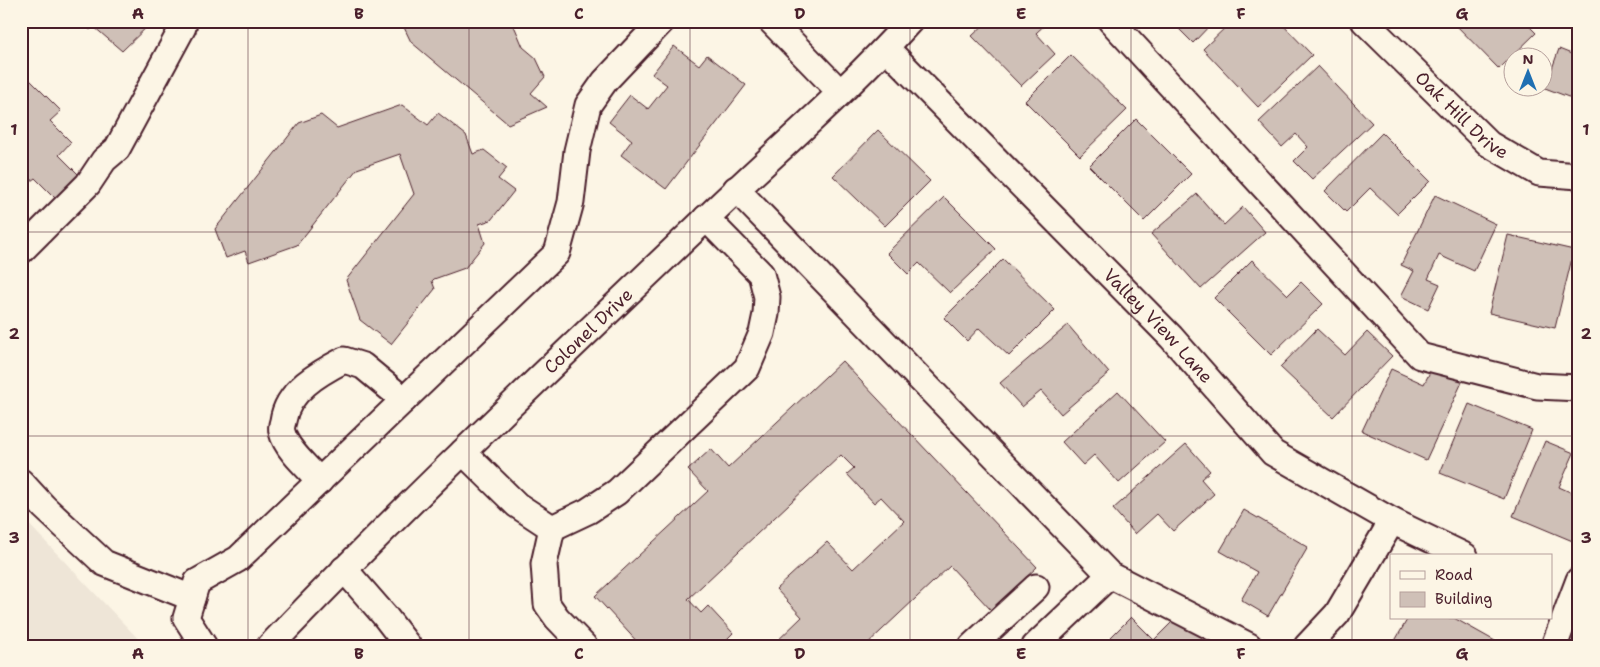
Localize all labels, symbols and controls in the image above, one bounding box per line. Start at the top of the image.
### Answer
text: A [132,3,144,24]
text: B [354,3,364,24]
text: C [574,3,584,24]
text: D [794,3,806,24]
text: E [1016,3,1026,24]
text: F [1236,3,1246,24]
text: G [1456,3,1469,24]
north arrow [1502,48,1552,98]
text: N [1522,50,1534,68]
street label: Oak Hill Drive [1410,66,1513,165]
text: 1 [10,119,18,140]
text: 1 [1582,119,1590,140]
street label: Valley View Lane [1098,263,1218,388]
street label: Colonel Drive [539,283,638,379]
text: 2 [8,323,20,344]
text: 2 [1580,323,1592,344]
text: 3 [8,527,20,548]
text: 3 [1580,527,1592,548]
legend [1390,554,1552,620]
text: Road [1435,565,1473,585]
text: Building [1435,589,1492,609]
text: A [132,643,144,664]
text: B [354,643,364,664]
text: C [574,643,584,664]
text: D [794,643,806,664]
text: E [1016,643,1026,664]
text: F [1236,643,1246,664]
text: G [1456,643,1469,664]

